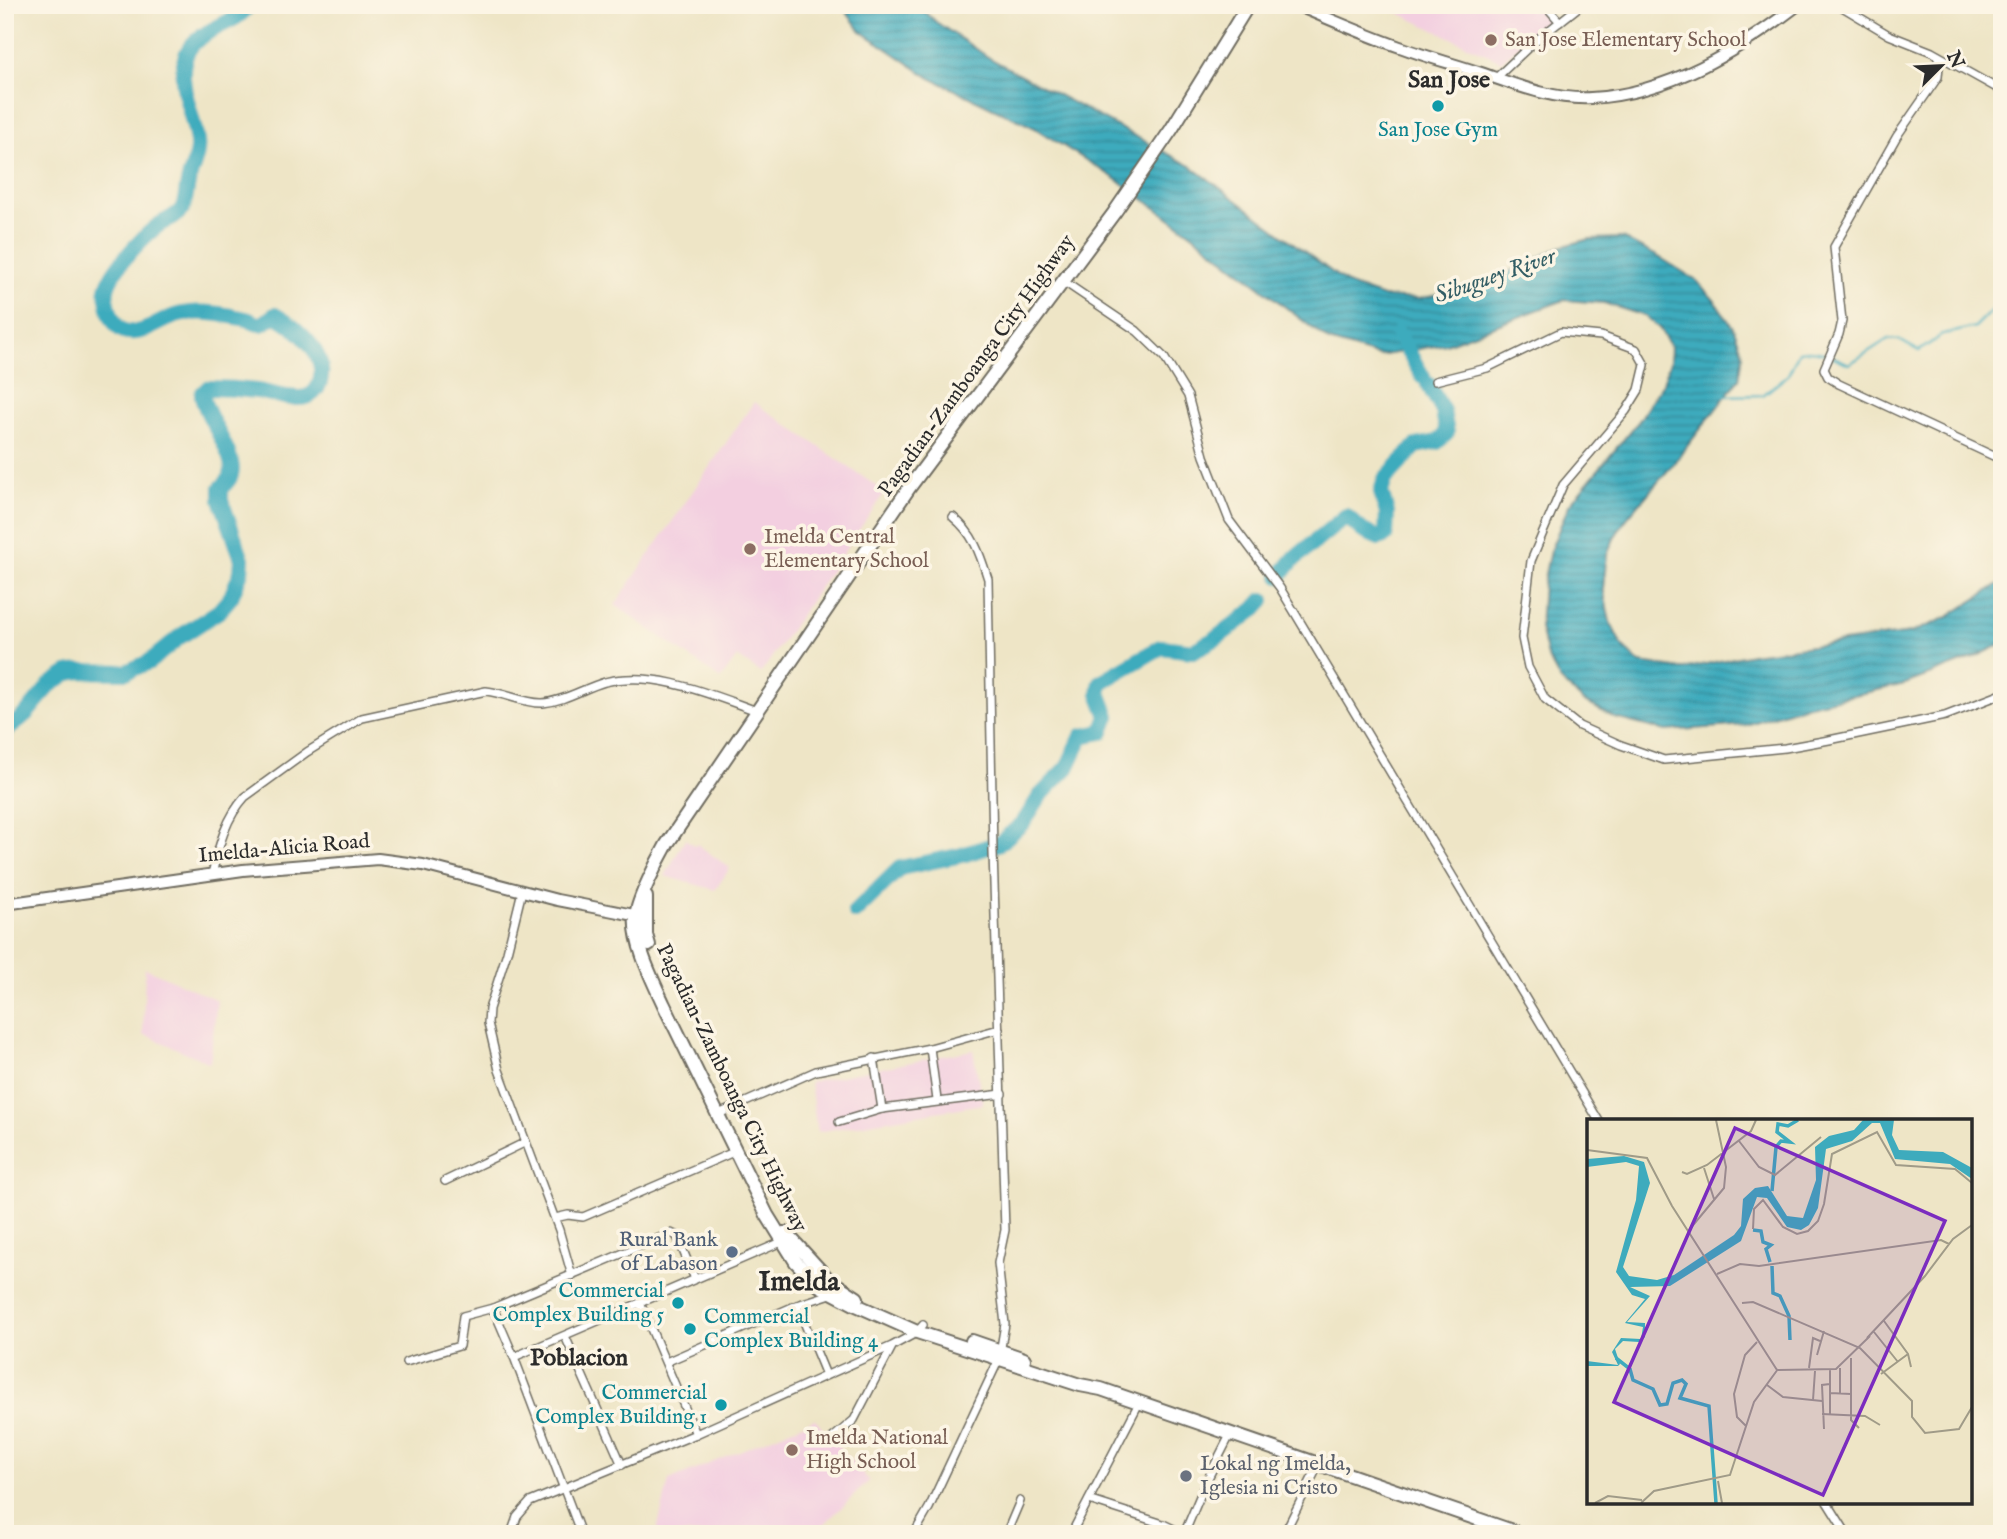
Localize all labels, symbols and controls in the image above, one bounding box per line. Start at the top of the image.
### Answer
place label: San Jose Elementary School [1505,27,1747,54]
marker: San Jose Elementary School [1483,32,1499,48]
north arrow [1906,32,1976,102]
text: N [1940,47,1969,73]
district label: San Jose [1408,65,1490,96]
marker: San Jose Gym [1430,98,1446,114]
place label: San Jose Gym [1378,117,1498,144]
street label: Pagadian-Zamboanga City Highway [873,229,1082,502]
water label: Sibuguey River [1431,241,1561,311]
place label: Imelda Central Elementary School [764,524,929,575]
marker: Imelda Central Elementary School [742,541,758,557]
street label: Imelda-Alicia Road [197,828,372,870]
street label: Pagadian-Zamboanga City Highway [649,939,813,1237]
inset map [1587,1119,1972,1504]
place label: Rural Bank of Labason [619,1227,719,1278]
marker: Rural Bank of Labason [724,1244,740,1260]
district label: Imelda [758,1265,840,1300]
place label: Commercial Complex Building 5 [492,1278,664,1329]
marker: Commercial Complex Building 5 [670,1295,686,1311]
place label: Commercial Complex Building 4 [704,1304,879,1355]
marker: Commercial Complex Building 4 [682,1321,698,1337]
district label: Poblacion [530,1343,628,1374]
place label: Commercial Complex Building 1 [535,1380,707,1431]
marker: Commercial Complex Building 1 [713,1397,729,1413]
place label: Imelda National High School [806,1425,948,1476]
marker: Imelda National High School [784,1442,800,1458]
place label: Lokal ng Imelda, Iglesia ni Cristo [1200,1451,1351,1502]
marker: Lokal ng Imelda, Iglesia ni Cristo [1178,1468,1194,1484]

